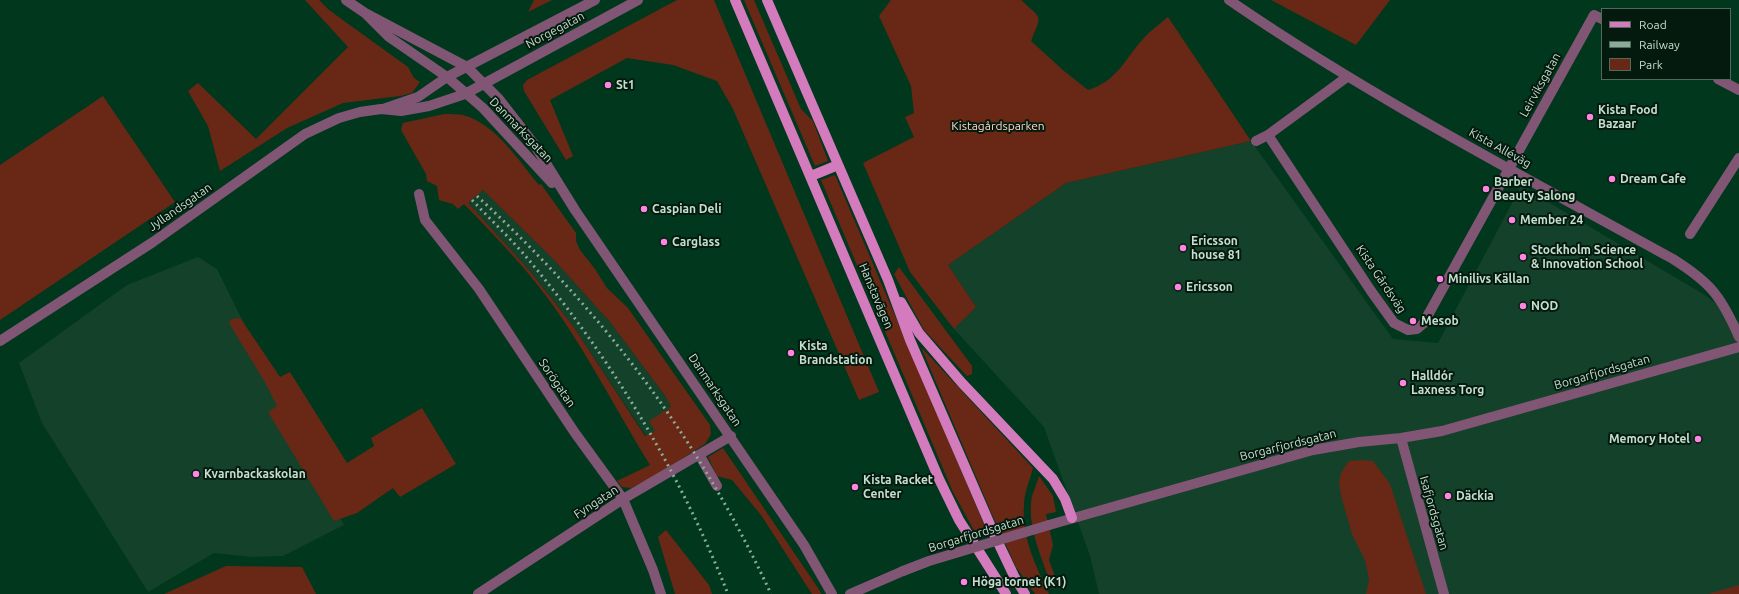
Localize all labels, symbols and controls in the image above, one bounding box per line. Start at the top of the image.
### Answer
legend [1601,8,1731,80]
street label: Norgegatan [523,9,587,51]
text: Road [1639,18,1667,31]
text: Railway [1639,38,1680,51]
street label: Leirviksgatan [1516,50,1564,120]
text: Park [1639,58,1663,71]
place label: St1 [616,78,635,92]
marker: St1 [603,80,613,90]
street label: Danmarksgatan [486,95,556,165]
place label: Kista Food Bazaar [1598,103,1658,131]
marker: Kista Food Bazaar [1585,112,1595,122]
park label: Kistagårdsparken [951,119,1045,133]
street label: Kista Alléväg [1466,125,1534,171]
place label: Dream Cafe [1620,172,1686,186]
marker: Dream Cafe [1607,174,1617,184]
place label: Barber Beauty Salong [1494,175,1575,203]
street label: Jyllandsgatan [146,180,214,234]
marker: Barber Beauty Salong [1481,184,1491,194]
place label: Caspian Deli [652,202,721,216]
marker: Caspian Deli [639,204,649,214]
place label: Member 24 [1520,213,1583,227]
marker: Member 24 [1507,215,1517,225]
place label: Ericsson house 81 [1191,234,1241,262]
place label: Carglass [672,235,720,249]
marker: Carglass [659,237,669,247]
street label: Kista Gårdsväg [1353,242,1409,316]
marker: Ericsson house 81 [1178,243,1188,253]
place label: Stockholm Science & Innovation School [1531,243,1643,271]
marker: Stockholm Science & Innovation School [1518,252,1528,262]
street label: Hanstavägen [856,261,896,331]
place label: Minilivs Källan [1448,272,1529,286]
marker: Minilivs Källan [1435,274,1445,284]
place label: Ericsson [1186,280,1233,294]
marker: Ericsson [1173,282,1183,292]
place label: NOD [1531,299,1558,313]
marker: NOD [1518,301,1528,311]
place label: Mesob [1421,314,1459,328]
marker: Mesob [1408,316,1418,326]
place label: Kista Brandstation [799,339,872,367]
marker: Kista Brandstation [786,348,796,358]
street label: Danmarksgatan [685,351,745,429]
street label: Borgarfjordsgatan [1553,351,1651,393]
street label: Sorögatan [535,356,579,410]
place label: Halldór Laxness Torg [1411,369,1484,397]
marker: Halldór Laxness Torg [1398,378,1408,388]
street label: Borgarfjordsgatan [1238,426,1338,464]
place label: Memory Hotel [1609,432,1690,446]
marker: Memory Hotel [1693,434,1703,444]
place label: Kvarnbackaskolan [204,467,306,481]
marker: Kvarnbackaskolan [191,469,201,479]
place label: Kista Racket Center [863,473,933,501]
street label: Isafjordsgatan [1417,474,1451,552]
street label: Fyngatan [571,482,621,522]
marker: Kista Racket Center [850,482,860,492]
place label: Däckia [1456,489,1494,503]
marker: Däckia [1443,491,1453,501]
street label: Borgarfjordsgatan [927,513,1025,555]
place label: Höga tornet (K1) [972,575,1066,589]
marker: Höga tornet (K1) [959,577,969,587]

